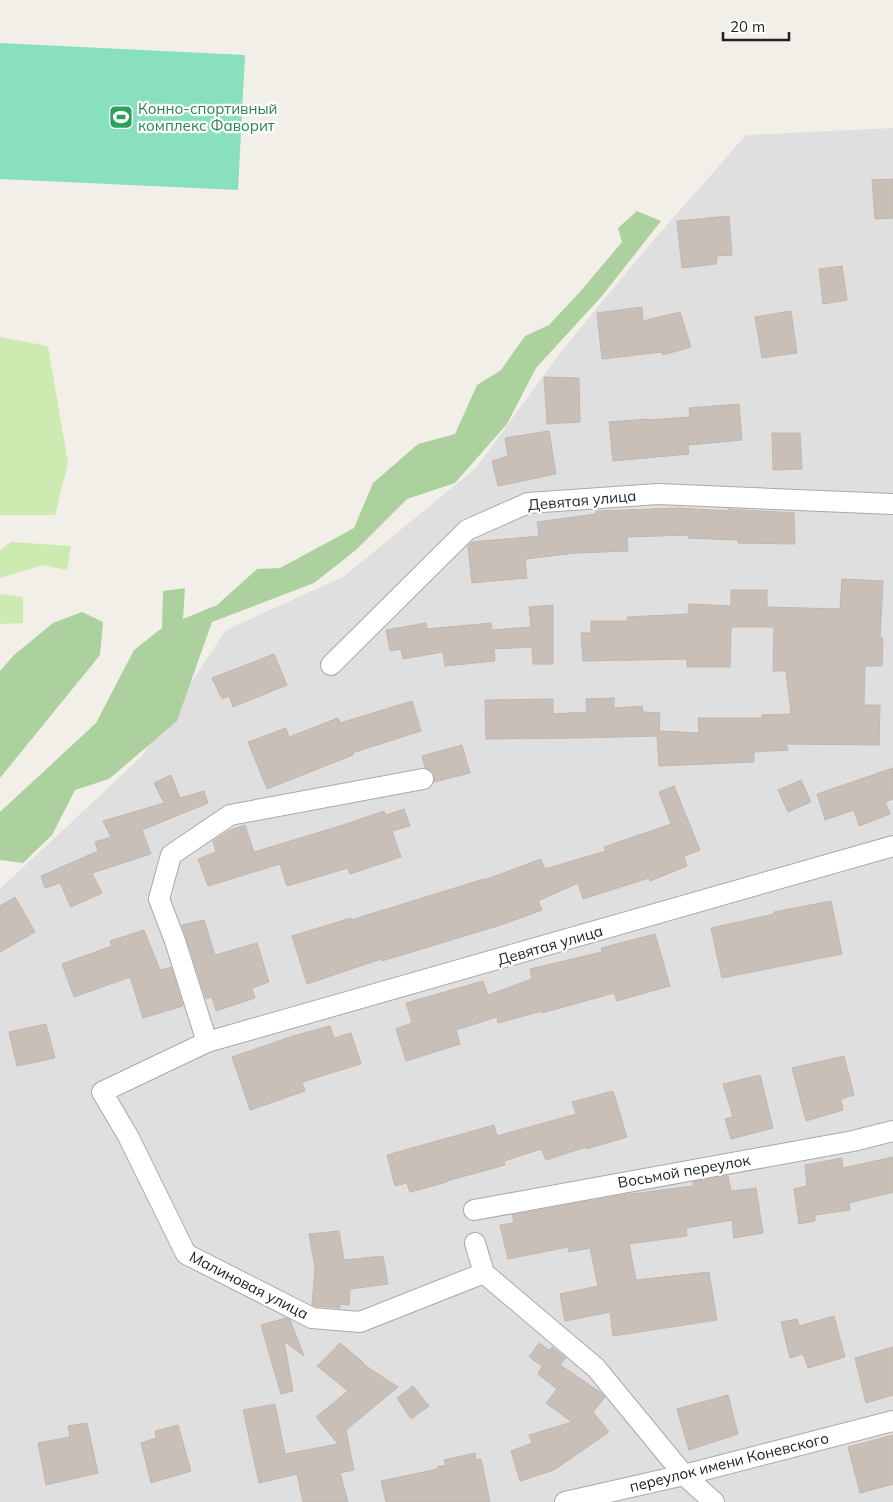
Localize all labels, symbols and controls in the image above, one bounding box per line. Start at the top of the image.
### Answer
scale bar [723,10,789,42]
text: 20 m [730,17,765,36]
place label: Конно-спортивный комплекс Фаворит [138,99,278,135]
sports icon: Конно-спортивный комплекс Фаворит [108,104,134,130]
street label: Девятая улица [527,486,637,514]
street label: Девятая улица [495,921,605,969]
street label: Восьмой переулок [616,1150,753,1192]
street label: Малиновая улица [186,1247,312,1323]
street label: переулок имени Коневского [627,1428,831,1496]

